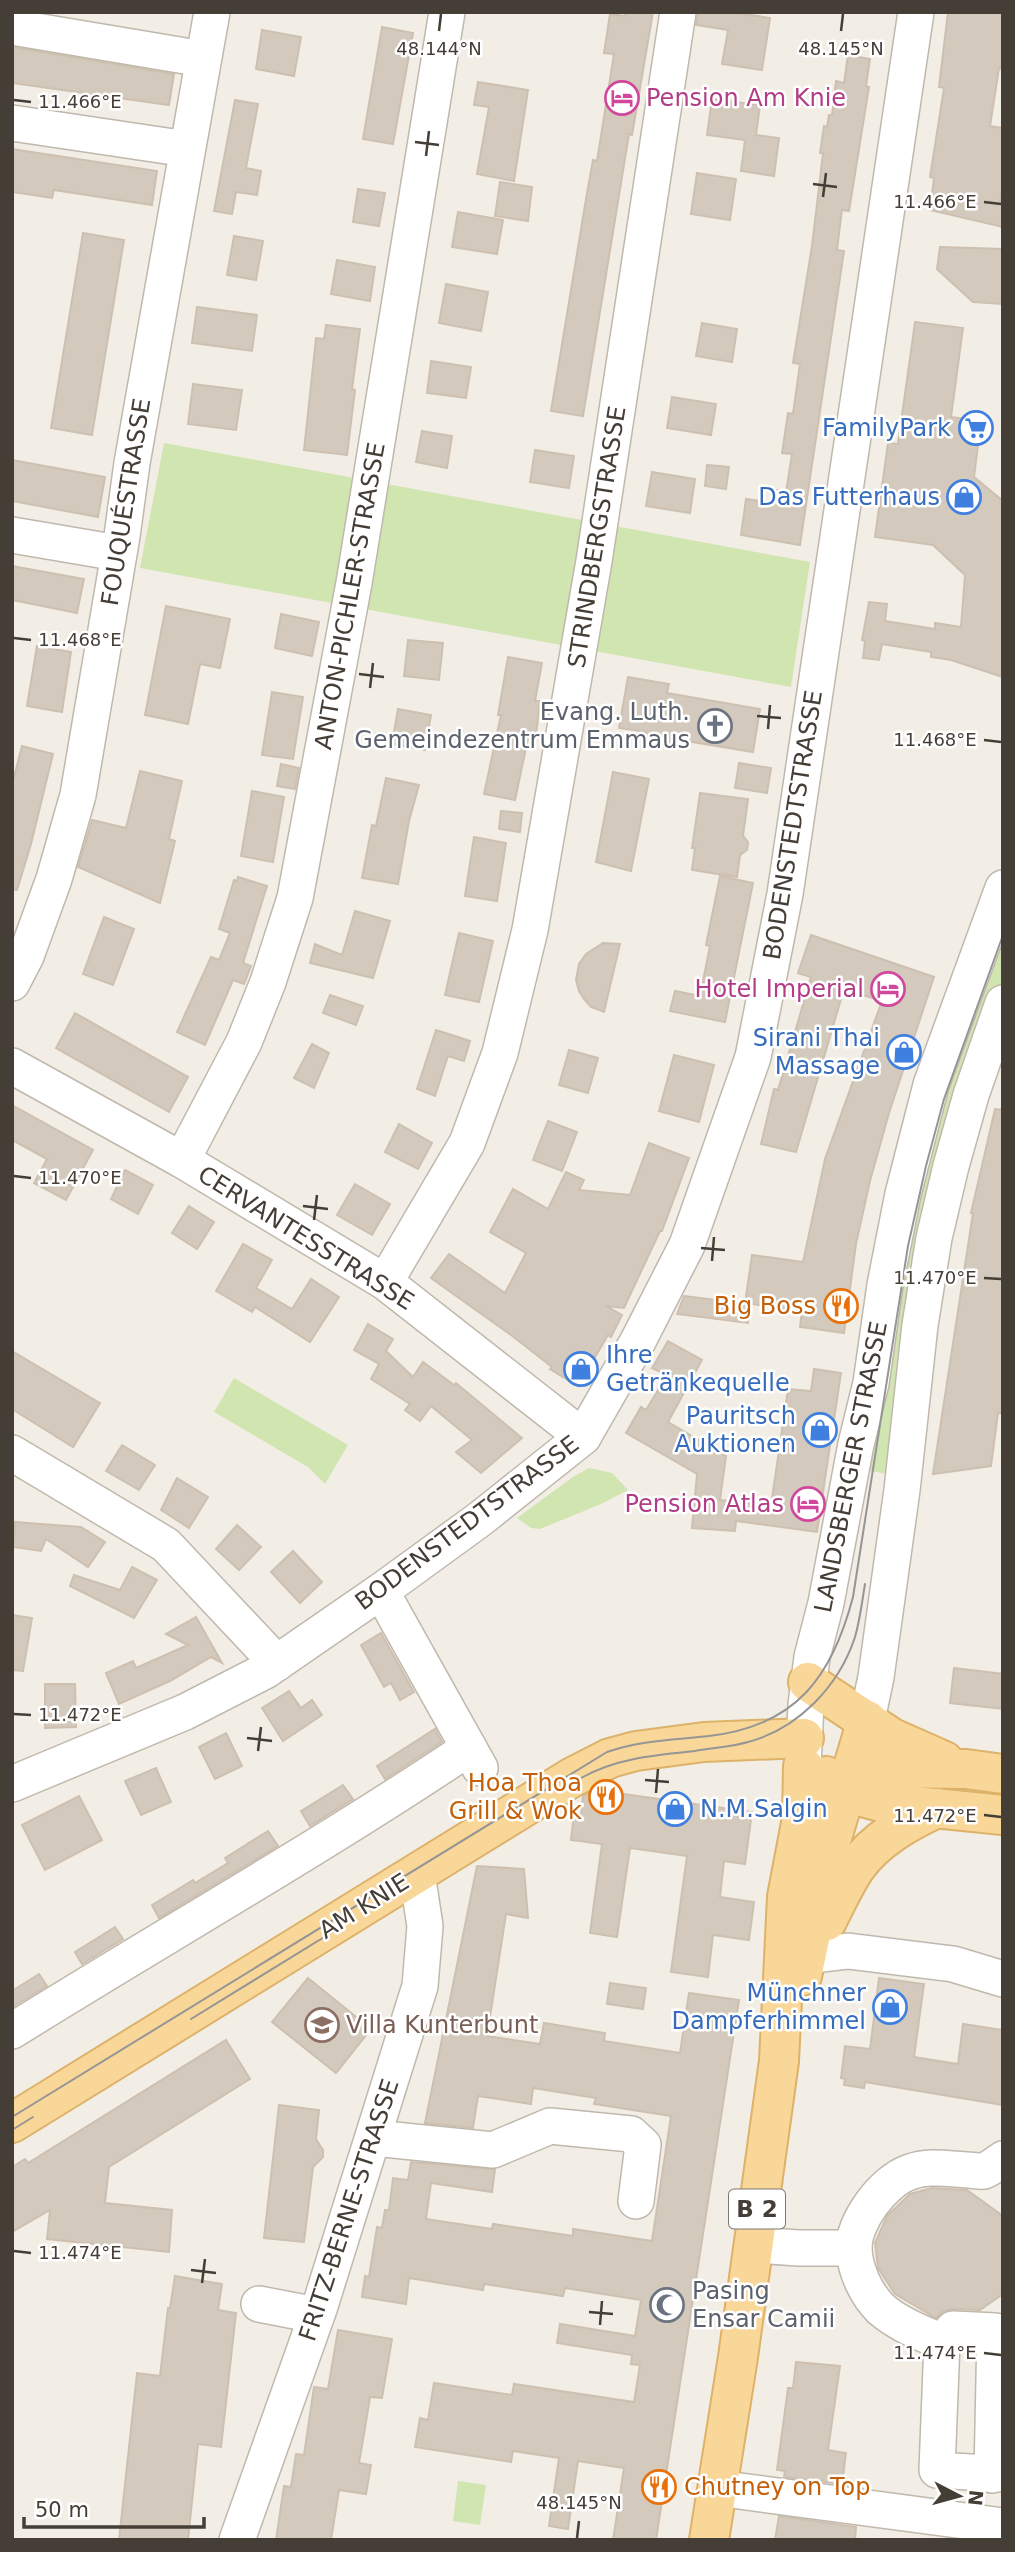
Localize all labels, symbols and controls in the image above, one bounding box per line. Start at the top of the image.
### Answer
text: 48.144°N [396,38,482,59]
text: 48.145°N [798,38,884,59]
hotel icon: Pension Am Knie [603,79,641,117]
place label: Pension Am Knie [646,84,846,112]
text: 11.466°E [38,91,122,112]
text: 11.466°E [893,191,977,212]
street label: FOUQUÉSTRASSE [95,396,156,608]
street label: STRINDBERGSTRASSE [562,404,632,670]
supermarket icon: FamilyPark [957,409,995,447]
place label: FamilyPark [822,414,951,442]
street label: ANTON-PICHLER-STRASSE [309,440,391,752]
shop icon: Das Futterhaus [945,478,983,516]
place label: Das Futterhaus [758,483,940,511]
text: 11.468°E [38,629,122,650]
street label: BODENSTEDTSTRASSE [758,688,828,962]
place label: Evang. Luth. Gemeindezentrum Emmaus [354,698,690,754]
church icon: Evang. Luth. Gemeindezentrum Emmaus [696,707,734,745]
text: 11.468°E [893,729,977,750]
hotel icon: Hotel Imperial [869,970,907,1008]
place label: Hotel Imperial [694,975,864,1003]
place label: Sirani Thai Massage [753,1024,880,1080]
shop icon: Sirani Thai Massage [885,1033,923,1071]
street label: CERVANTESSTRASSE [193,1160,419,1316]
text: 11.470°E [38,1167,122,1188]
text: 11.470°E [893,1267,977,1288]
restaurant icon: Big Boss [822,1287,860,1325]
place label: Big Boss [714,1292,816,1320]
street label: LANDSBERGER STRASSE [809,1319,893,1615]
place label: Ihre Getränkequelle [606,1341,790,1397]
shop icon: Ihre Getränkequelle [562,1350,600,1388]
place label: Pauritsch Auktionen [675,1402,796,1458]
shop icon: Pauritsch Auktionen [801,1411,839,1449]
street label: BODENSTEDTSTRASSE [350,1430,584,1616]
hotel icon: Pension Atlas [789,1485,827,1523]
place label: Pension Atlas [624,1490,784,1518]
text: 11.472°E [38,1704,122,1725]
place label: Hoa Thoa Grill & Wok [449,1769,582,1825]
restaurant icon: Hoa Thoa Grill & Wok [587,1778,625,1816]
shop icon: N.M.Salgin [656,1790,694,1828]
place label: N.M.Salgin [700,1795,828,1823]
text: 11.472°E [893,1805,977,1826]
street label: AM KNIE [314,1867,414,1945]
place label: Münchner Dampferhimmel [671,1979,866,2035]
shop icon: Münchner Dampferhimmel [871,1988,909,2026]
school or university icon: Villa Kunterbunt [303,2006,341,2044]
place label: Villa Kunterbunt [346,2011,538,2039]
street label: FRITZ-BERNE-STRASSE [293,2075,405,2345]
road number: B 2 [729,2190,785,2228]
text: 11.474°E [38,2242,122,2263]
place label: Pasing Ensar Camii [692,2277,835,2333]
mosque icon: Pasing Ensar Camii [648,2286,686,2324]
text: 11.474°E [893,2342,977,2363]
north arrow [924,2461,994,2531]
restaurant icon: Chutney on Top [640,2468,678,2506]
place label: Chutney on Top [684,2473,870,2501]
scale bar [24,2486,205,2530]
text: N [964,2489,988,2507]
text: 48.145°N [536,2492,622,2513]
text: 50 m [35,2498,89,2522]

